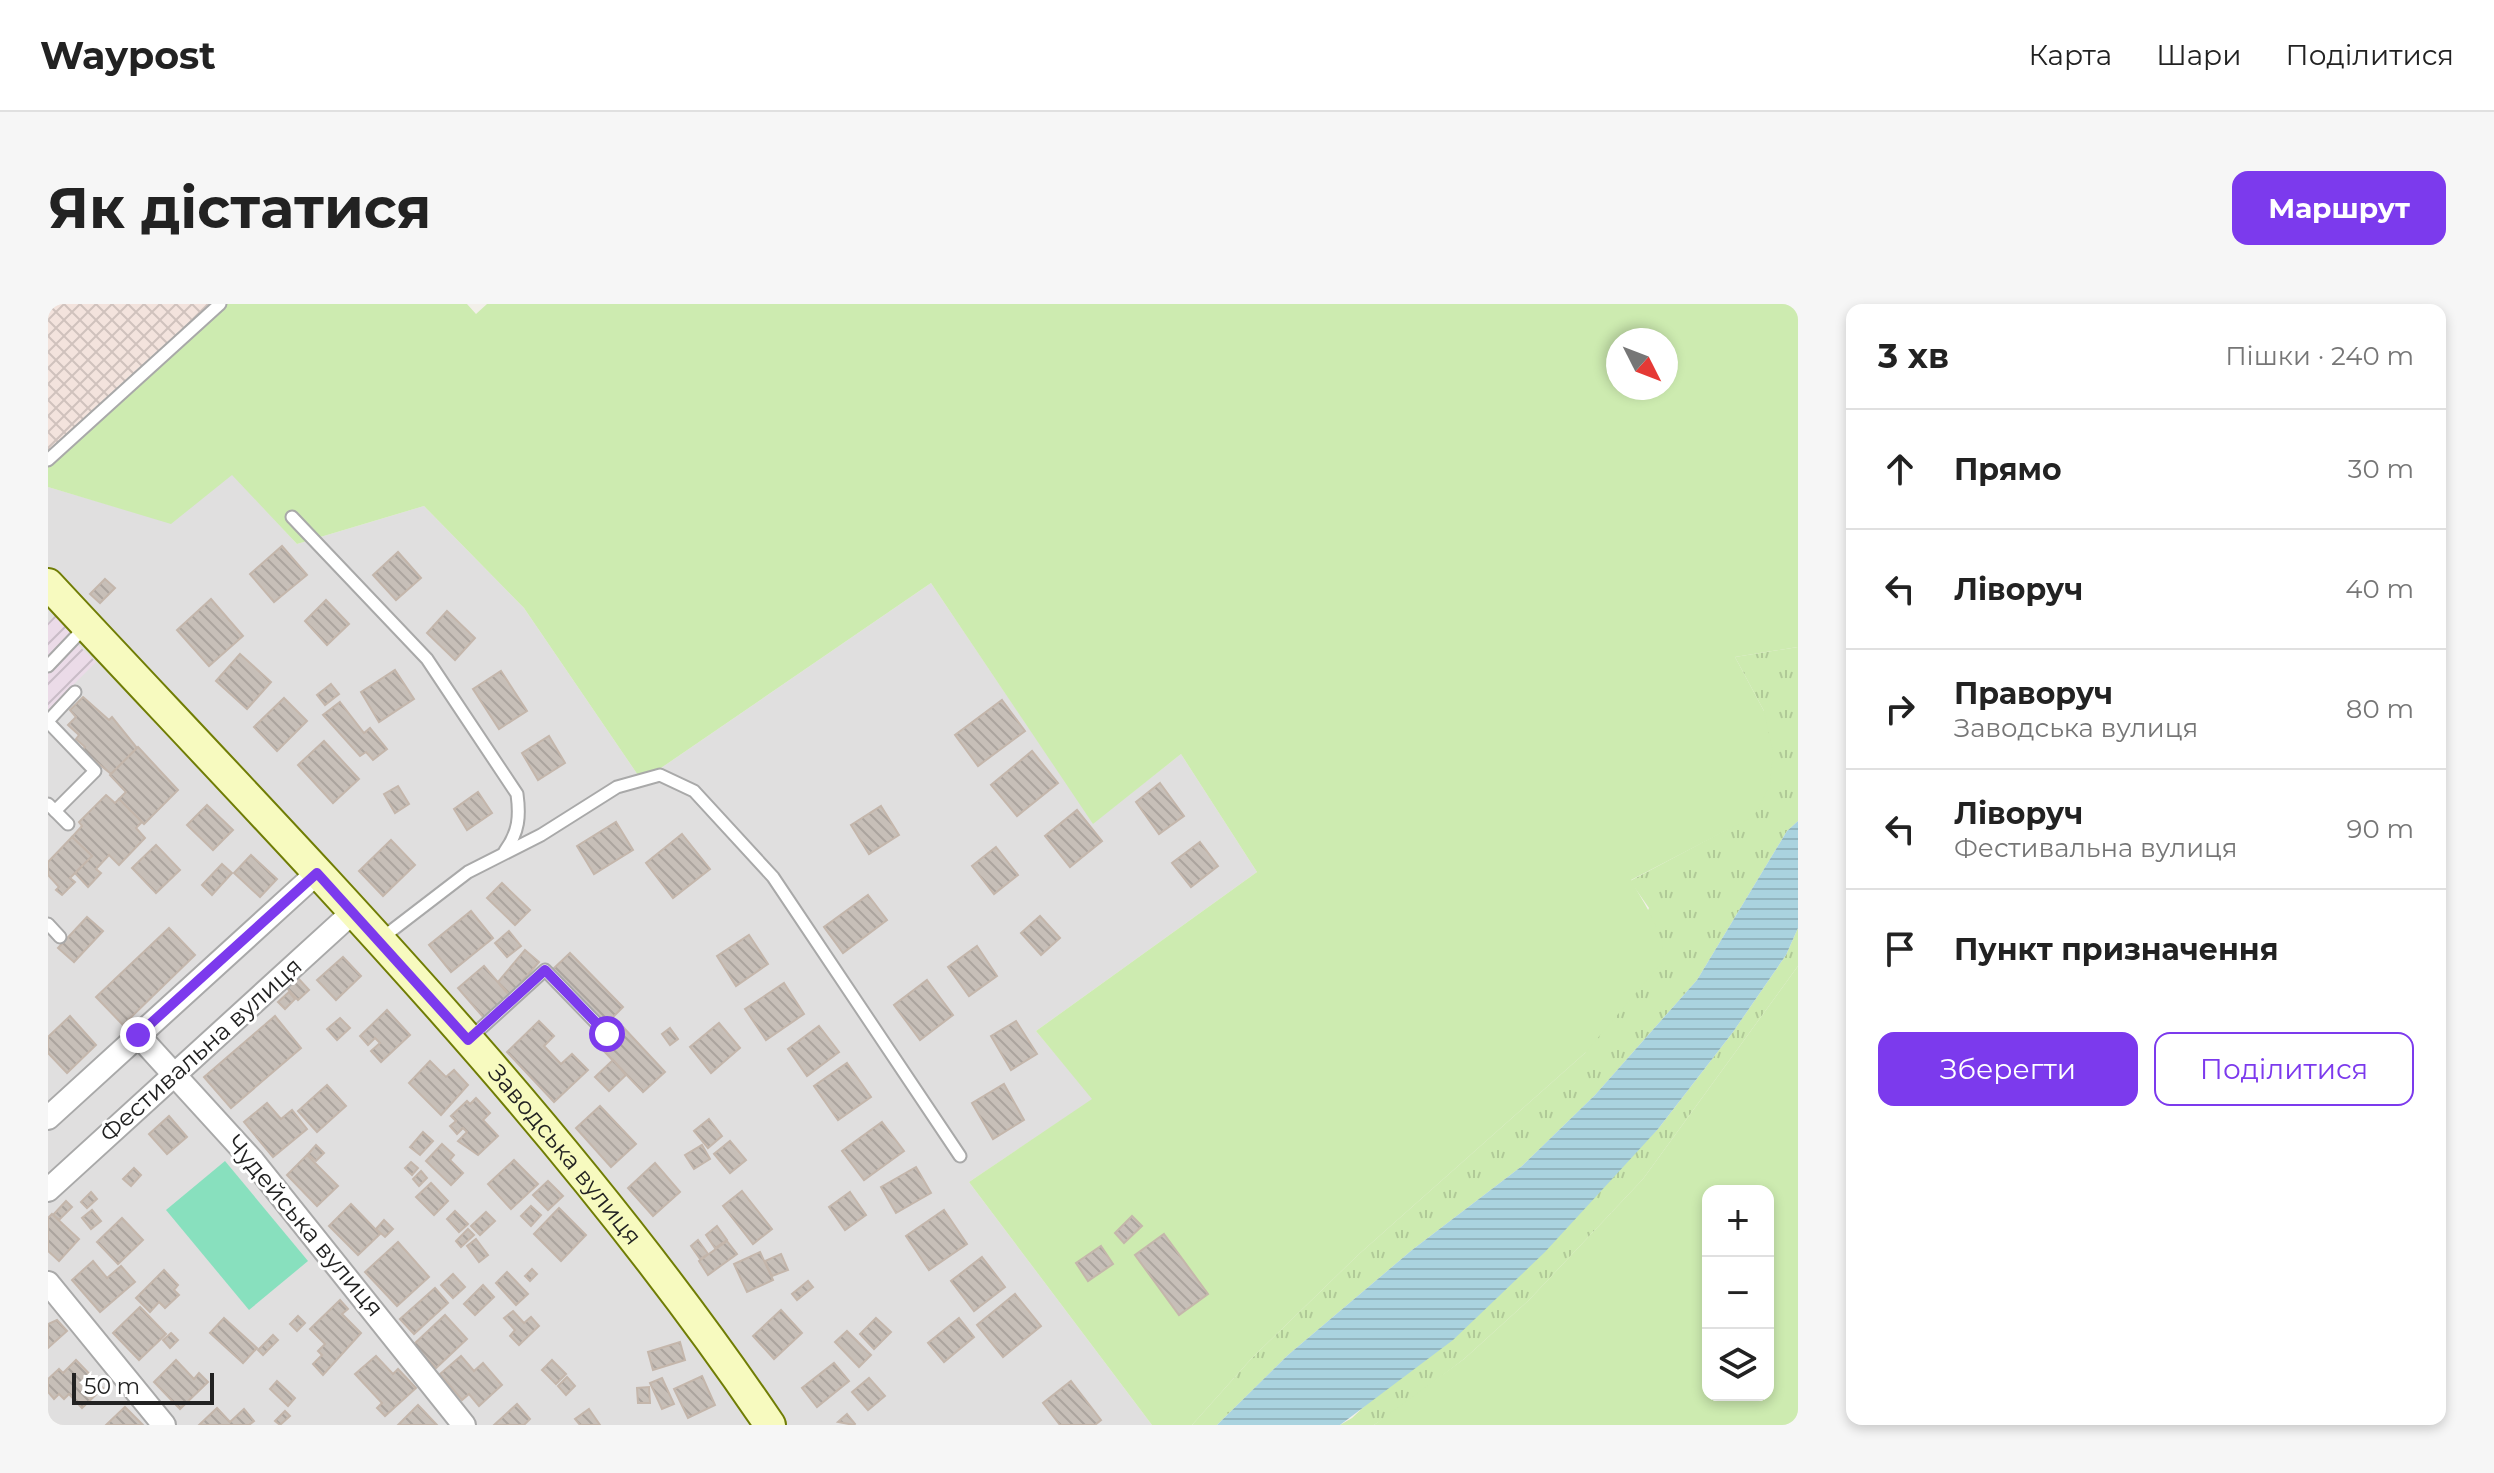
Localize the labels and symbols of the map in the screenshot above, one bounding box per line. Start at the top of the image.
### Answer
north arrow [1606,328,1678,400]
street label: Фестивальна вулиця [94,951,308,1148]
route start [589,1016,625,1052]
route end [120,1017,156,1053]
street label: Заводська вулиця [482,1058,648,1250]
street label: Чудейська вулиця [221,1129,390,1322]
scale bar [72,1369,214,1405]

